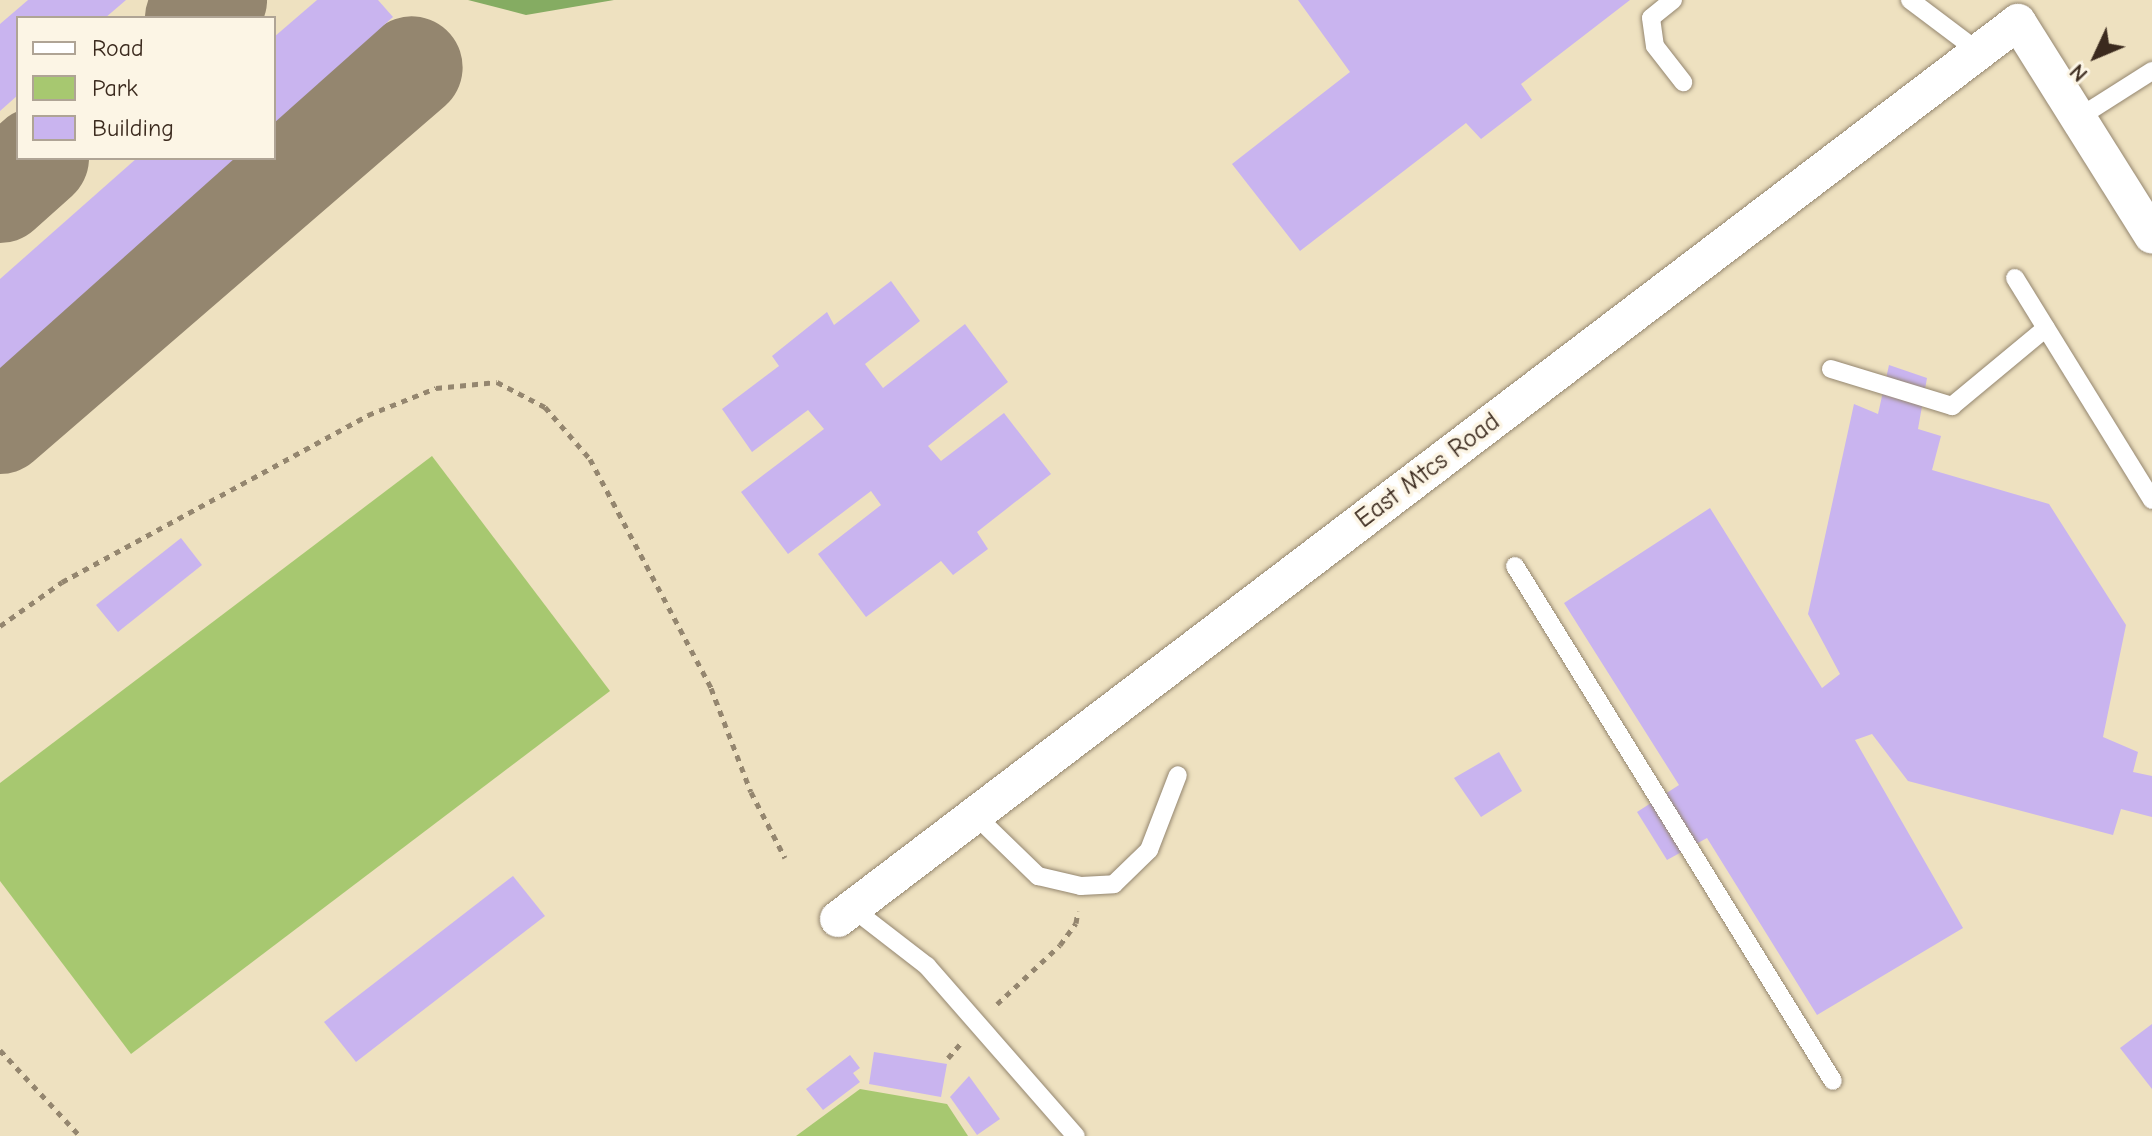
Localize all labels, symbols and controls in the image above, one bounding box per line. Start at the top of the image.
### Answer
legend [16,16,276,160]
north arrow [2056,16,2136,96]
text: Road [92,34,144,62]
text: N [2064,58,2093,87]
text: Park [92,74,138,102]
text: Building [92,114,174,142]
street label: East Mtcs Road [1350,407,1506,535]

